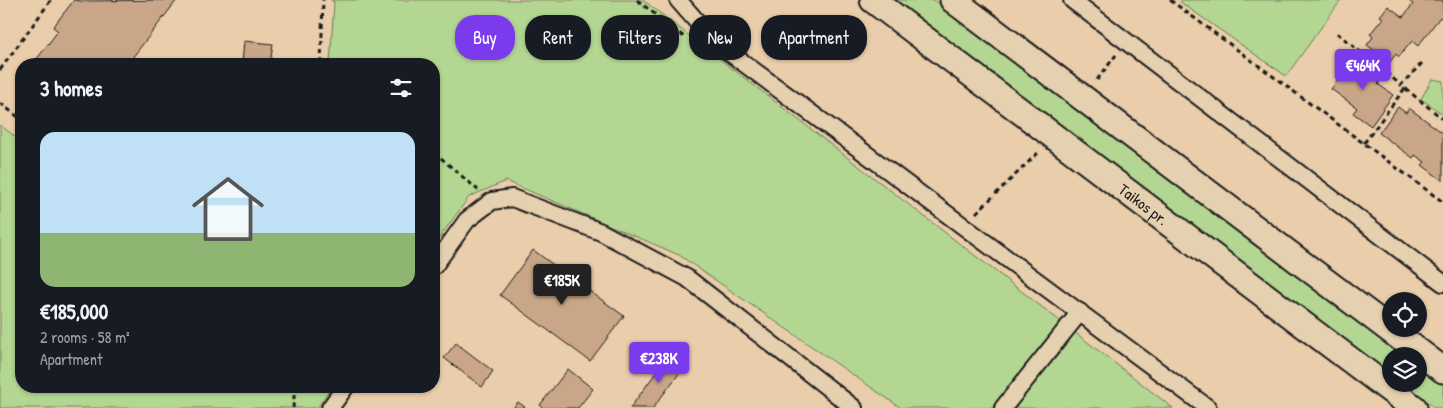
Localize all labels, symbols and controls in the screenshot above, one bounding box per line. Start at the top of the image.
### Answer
chip: Buy [455,15,515,60]
chip: Rent [525,15,591,60]
chip: Filters [601,15,679,60]
chip: New [689,15,751,60]
chip: Apartment [761,15,867,60]
pin: €464K [1328,48,1398,91]
text: €464K [1346,54,1380,76]
text: 3 homes [40,74,102,103]
icon: filters [387,74,415,102]
icon: home [183,164,273,254]
street label: Taikos pr. [1114,178,1173,230]
pin: €185K [527,264,597,306]
text: €185K [544,269,580,291]
map controls [1382,292,1427,392]
button: locate [1382,292,1427,337]
text: €185,000 [40,297,108,326]
text: 2 rooms · 58 m² [40,326,130,348]
pin: €238K [624,342,694,384]
text: €238K [640,347,678,369]
button: layers [1382,347,1427,392]
text: Apartment [40,348,103,370]

